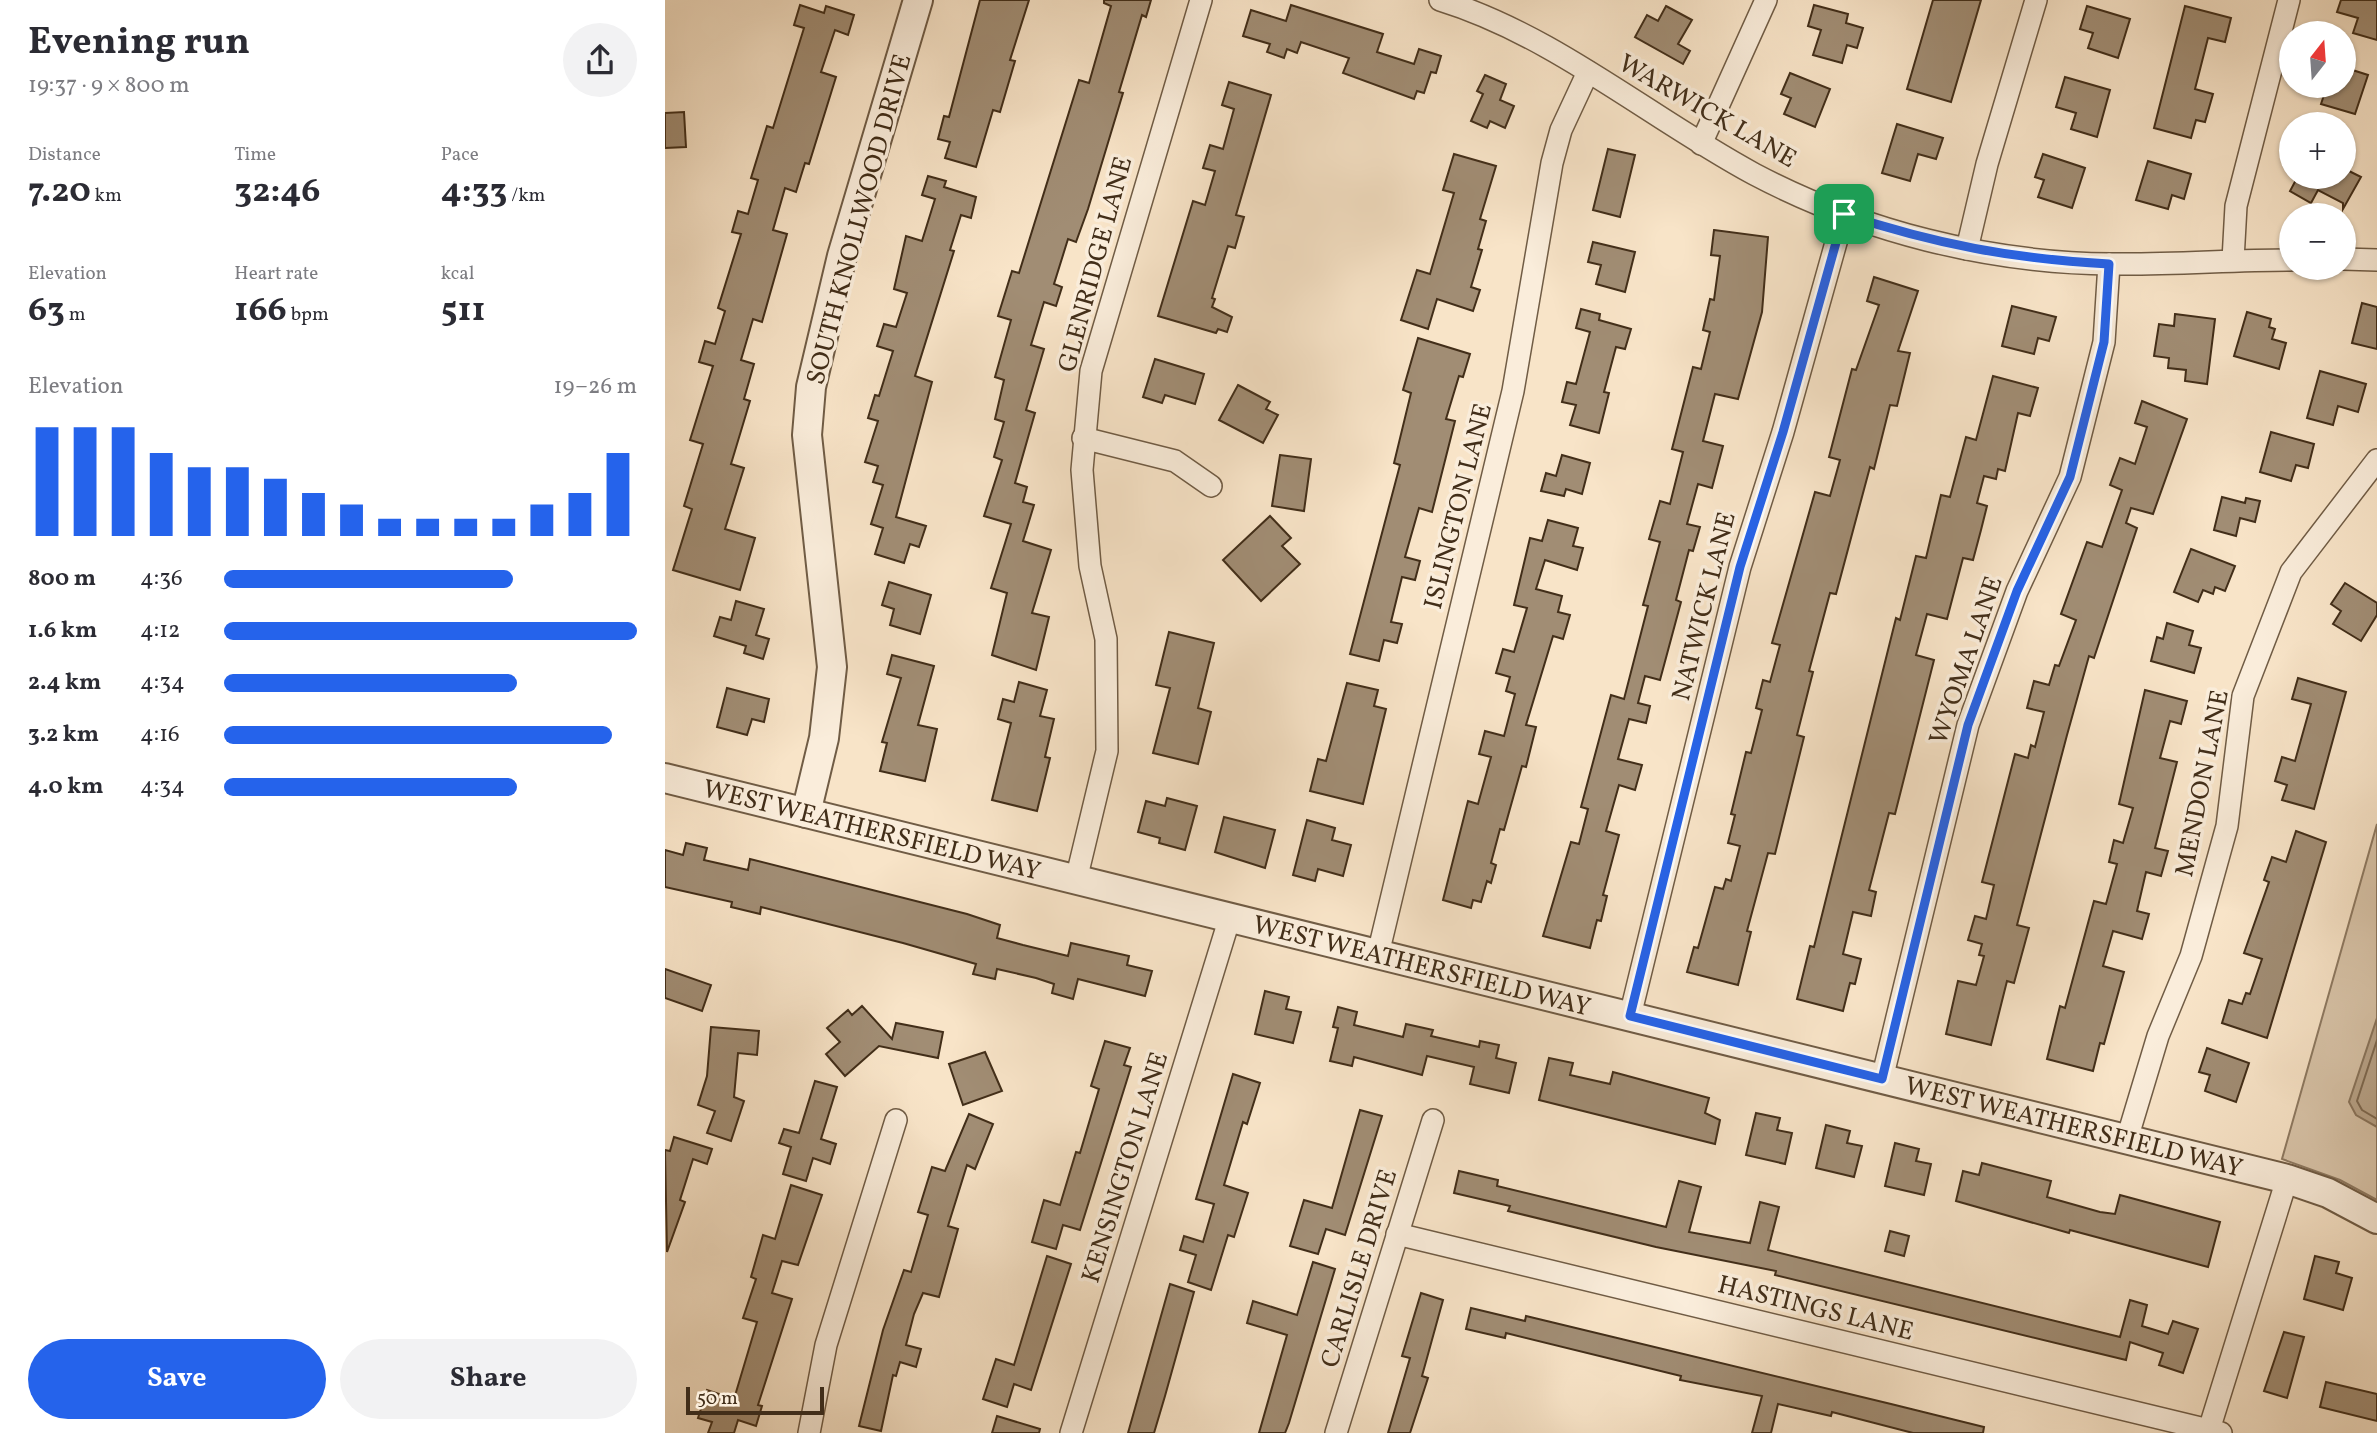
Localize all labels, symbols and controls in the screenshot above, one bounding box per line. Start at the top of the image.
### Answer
text: Evening run [28,17,250,70]
north arrow [2279,21,2355,98]
map controls [2279,21,2356,280]
button: share [563,23,637,97]
street label: WARWICK LANE [1611,46,1803,177]
street label: SOUTH KNOLLWOOD DRIVE [798,50,921,389]
text: 19:37 · 9 × 800 m [28,70,189,102]
button: + [2279,112,2356,189]
text: Distance [28,142,101,168]
text: Time [234,142,276,168]
text: Pace [441,142,479,168]
street label: GLENRIDGE LANE [1050,153,1142,376]
text: 7.20 [28,168,91,216]
text: 32:46 [234,168,321,216]
text: 4:33 [441,168,507,216]
text: km [91,183,122,209]
text: /km [507,183,545,209]
pin [1814,184,1874,244]
icon: arrive [1825,195,1863,233]
button: − [2279,203,2356,280]
text: Elevation [28,261,107,287]
text: Heart rate [234,261,318,287]
text: kcal [441,261,474,287]
text: 63 [28,287,65,335]
text: 166 [234,287,287,335]
text: 511 [441,287,486,335]
text: m [65,302,85,328]
text: bpm [287,302,329,328]
text: Elevation [28,371,124,403]
text: 19–26 m [553,371,637,403]
street label: ISLINGTON LANE [1416,400,1502,613]
street label: NATWICK LANE [1664,508,1746,705]
text: 800 m [28,563,96,595]
text: 4:36 [140,563,183,595]
street label: WYOMA LANE [1921,572,2013,750]
text: 1.6 km [28,615,97,647]
text: 4:12 [140,615,180,647]
text: 2.4 km [28,667,101,699]
text: 4:34 [140,667,185,699]
street label: MENDON LANE [2167,687,2239,880]
text: 3.2 km [28,719,99,751]
text: 4:16 [140,719,180,751]
text: 4.0 km [28,771,103,803]
text: 4:34 [140,771,185,803]
street label: WEST WEATHERSFIELD WAY [699,771,1044,890]
street label: WEST WEATHERSFIELD WAY [1249,907,1594,1026]
street label: KENSINGTON LANE [1074,1048,1178,1287]
street label: WEST WEATHERSFIELD WAY [1901,1068,2246,1187]
street label: CARLISLE DRIVE [1313,1165,1407,1372]
street label: HASTINGS LANE [1714,1267,1917,1351]
button: Save [28,1339,326,1419]
button: Share [340,1339,637,1419]
scale bar [686,1384,824,1416]
text: 50 m [697,1386,738,1412]

